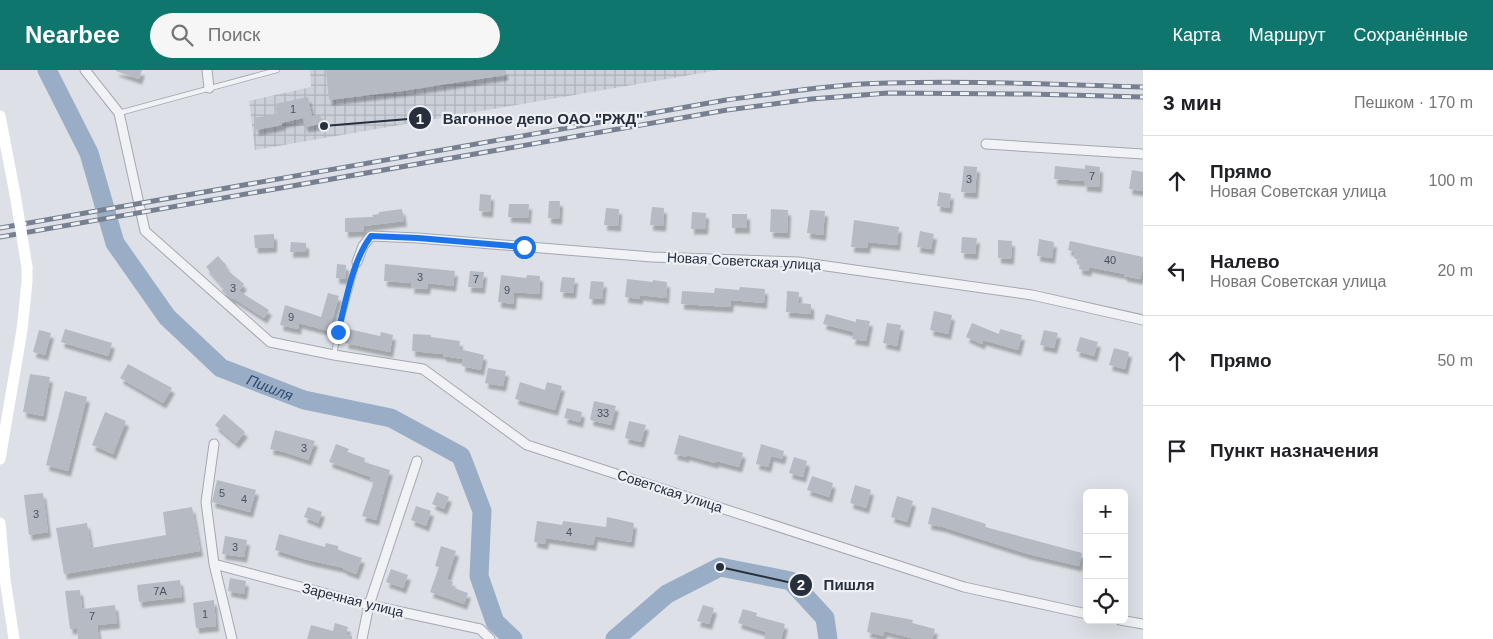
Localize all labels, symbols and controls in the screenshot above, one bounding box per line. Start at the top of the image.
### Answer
search box [150,13,500,58]
text: Nearbee [25,21,120,48]
icon: search [168,21,196,49]
text: Поиск [208,24,260,45]
text: Карта [1173,25,1221,45]
text: Маршрут [1249,25,1325,45]
text: Сохранённые [1353,25,1468,45]
text: 3 мин [1163,91,1222,114]
text: Пешком · 170 m [1354,94,1473,111]
house number: 1 [290,103,296,115]
callout: Вагонное депо ОАО "РЖД" [408,103,653,133]
text: 1 [416,110,424,127]
text: Вагонное депо ОАО "РЖД" [443,110,643,127]
text: Прямо [1210,161,1272,182]
icon: ahead [1163,167,1191,195]
house number: 7 [1089,170,1095,182]
text: 100 m [1429,172,1473,189]
house number: 3 [966,173,972,185]
text: Новая Советская улица [1210,183,1386,200]
route start [513,236,536,259]
street label: Новая Советская улица [666,249,822,273]
text: Налево [1210,251,1280,272]
house number: 40 [1104,254,1116,266]
icon: left [1163,257,1191,285]
text: 20 m [1437,262,1473,279]
house number: 3 [417,271,423,283]
house number: 7 [473,273,479,285]
text: Новая Советская улица [1210,273,1386,290]
house number: 3 [230,282,236,294]
house number: 9 [504,284,510,296]
house number: 9 [288,311,294,323]
route end [327,321,350,344]
icon: ahead [1163,347,1191,375]
text: Прямо [1210,350,1272,371]
text: 50 m [1437,352,1473,369]
water label: Пишля [245,370,296,404]
house number: 33 [597,407,609,419]
icon: arrive [1163,437,1191,465]
text: Пункт назначения [1210,440,1379,461]
house number: 3 [301,442,307,454]
street label: Советская улица [615,466,725,516]
house number: 5 [219,487,225,499]
map controls [1083,489,1128,624]
button: + [1083,489,1128,534]
house number: 4 [241,493,247,505]
house number: 3 [33,508,39,520]
house number: 4 [566,526,572,538]
button: − [1083,534,1128,579]
house number: 3 [232,541,238,553]
callout: Пишля [789,570,885,600]
text: 2 [797,576,805,593]
text: Пишля [824,576,874,593]
button: locate [1083,579,1128,624]
street label: Заречная улица [301,580,406,620]
house number: 7А [153,585,167,597]
house number: 1 [202,608,208,620]
house number: 7 [89,610,95,622]

